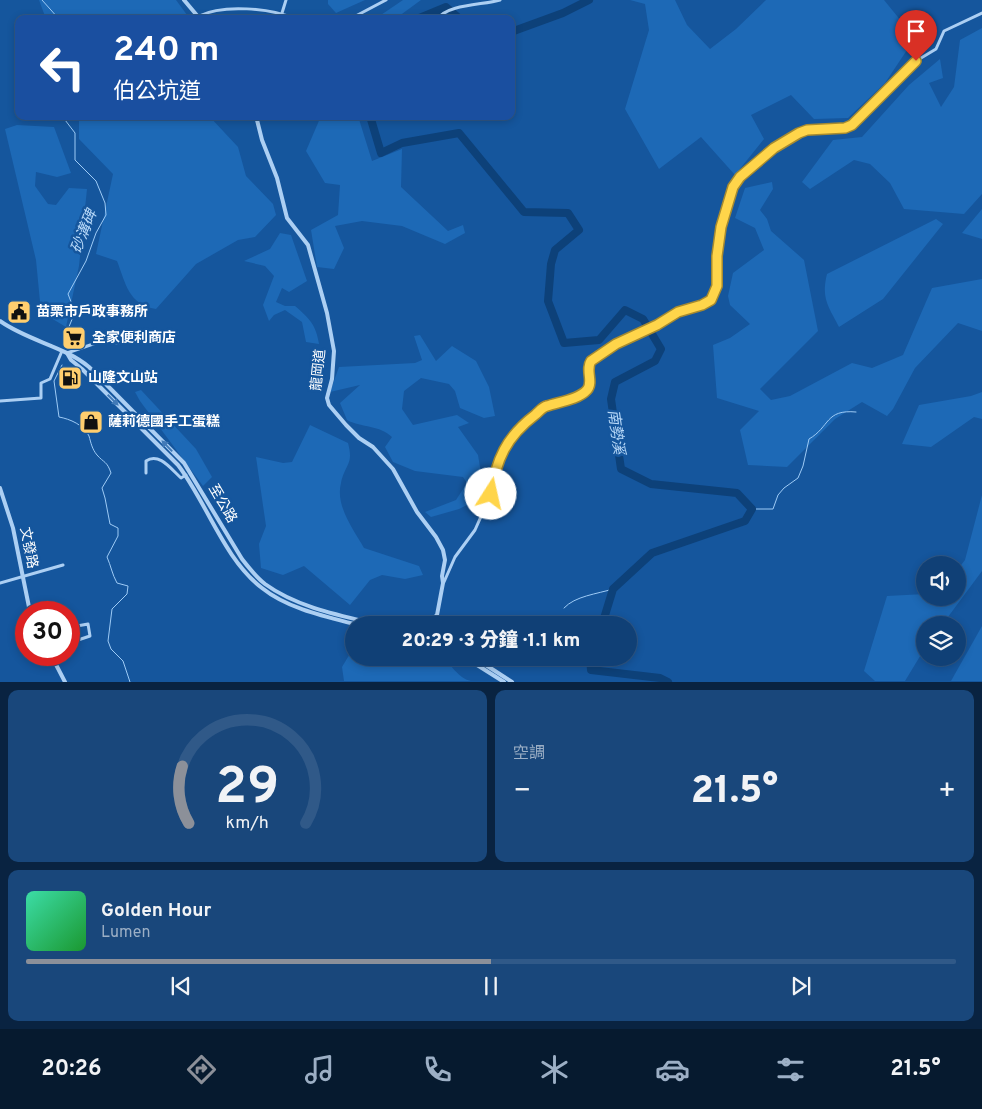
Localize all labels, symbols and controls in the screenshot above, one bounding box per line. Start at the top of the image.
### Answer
pin [895,10,937,61]
icon: arrive [902,17,930,45]
text: 240 m [113,29,219,73]
icon: left [30,35,95,100]
text: 伯公坑道 [113,79,201,106]
water label: 砂溝碑 [68,206,103,256]
public building icon: 苗栗市戶政事務所 [6,299,32,325]
place label: 苗栗市戶政事務所 [36,303,148,321]
supermarket icon: 全家便利商店 [61,325,87,351]
place label: 全家便利商店 [92,329,176,347]
street label: 龍岡道 [307,348,330,392]
fuel station icon: 山隆文山站 [57,365,83,391]
place label: 山隆文山站 [88,369,158,387]
one-way arrow [107,394,119,406]
water label: 南勢溪 [602,408,628,458]
shop icon: 薩莉德國手工蛋糕 [78,409,104,435]
place label: 薩莉德國手工蛋糕 [108,413,220,431]
one-way arrow [161,440,173,452]
position arrow [464,467,516,519]
street label: 至公路 [204,482,240,526]
street label: 文發路 [16,526,40,570]
map controls [916,556,966,666]
button: sound [916,556,966,606]
speed limit sign: 30 [15,601,80,666]
button: layers [916,616,966,666]
text: 20:29 · 3 分鐘 · 1.1 km [402,629,580,653]
text: 空調 [513,744,545,764]
text: 29 [216,756,279,822]
text: 21.5° [691,768,778,817]
text: − [513,774,531,810]
text: + [938,774,956,810]
text: km/h [226,812,269,835]
text: Golden Hour [101,899,212,923]
text: Lumen [101,923,151,943]
icon: previous [167,972,195,1000]
icon: pause [477,972,505,1000]
icon: next [787,972,815,1000]
icon: directions [184,1052,219,1087]
icon: music [302,1052,337,1087]
icon: phone [420,1052,455,1087]
icon: climate [537,1052,572,1087]
icon: car [655,1052,690,1087]
icon: filters [773,1052,808,1087]
text: 20:26 [41,1056,102,1083]
text: 21.5° [890,1056,941,1083]

